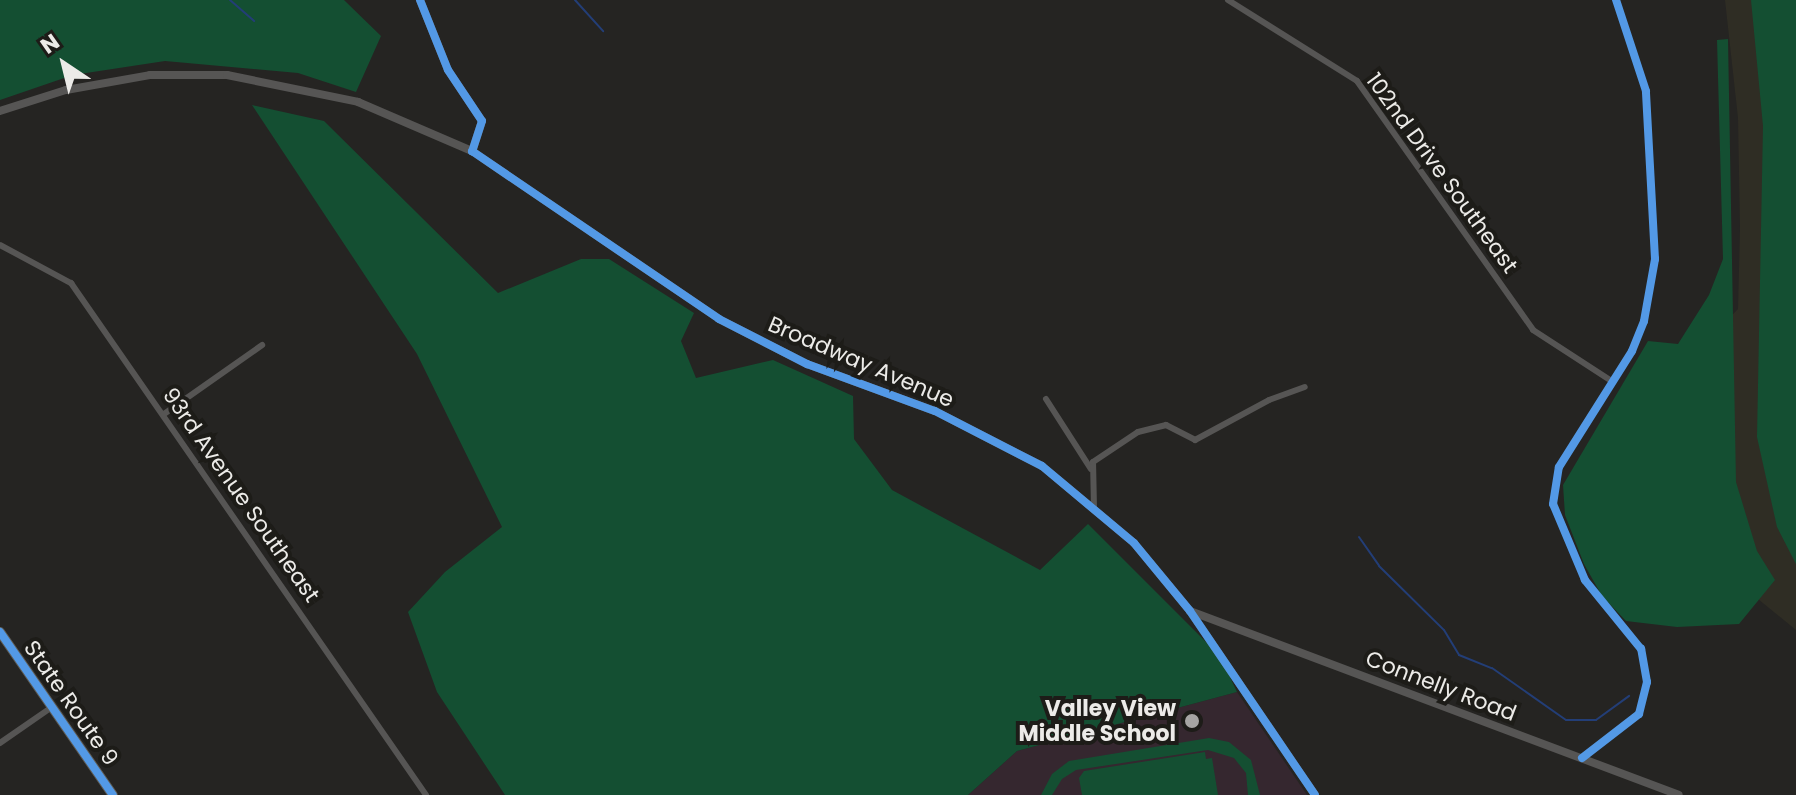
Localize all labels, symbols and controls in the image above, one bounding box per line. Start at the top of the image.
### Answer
north arrow [24,24,104,104]
text: N [34,26,66,61]
street label: 102nd Drive Southeast [1361,68,1523,278]
street label: Broadway Avenue [764,311,958,413]
street label: 93rd Avenue Southeast [157,383,325,607]
street label: State Route 9 [18,636,124,770]
street label: Connelly Road [1362,645,1520,727]
place label: Valley View Middle School [1019,695,1176,746]
marker: Valley View Middle School [1183,712,1201,730]

